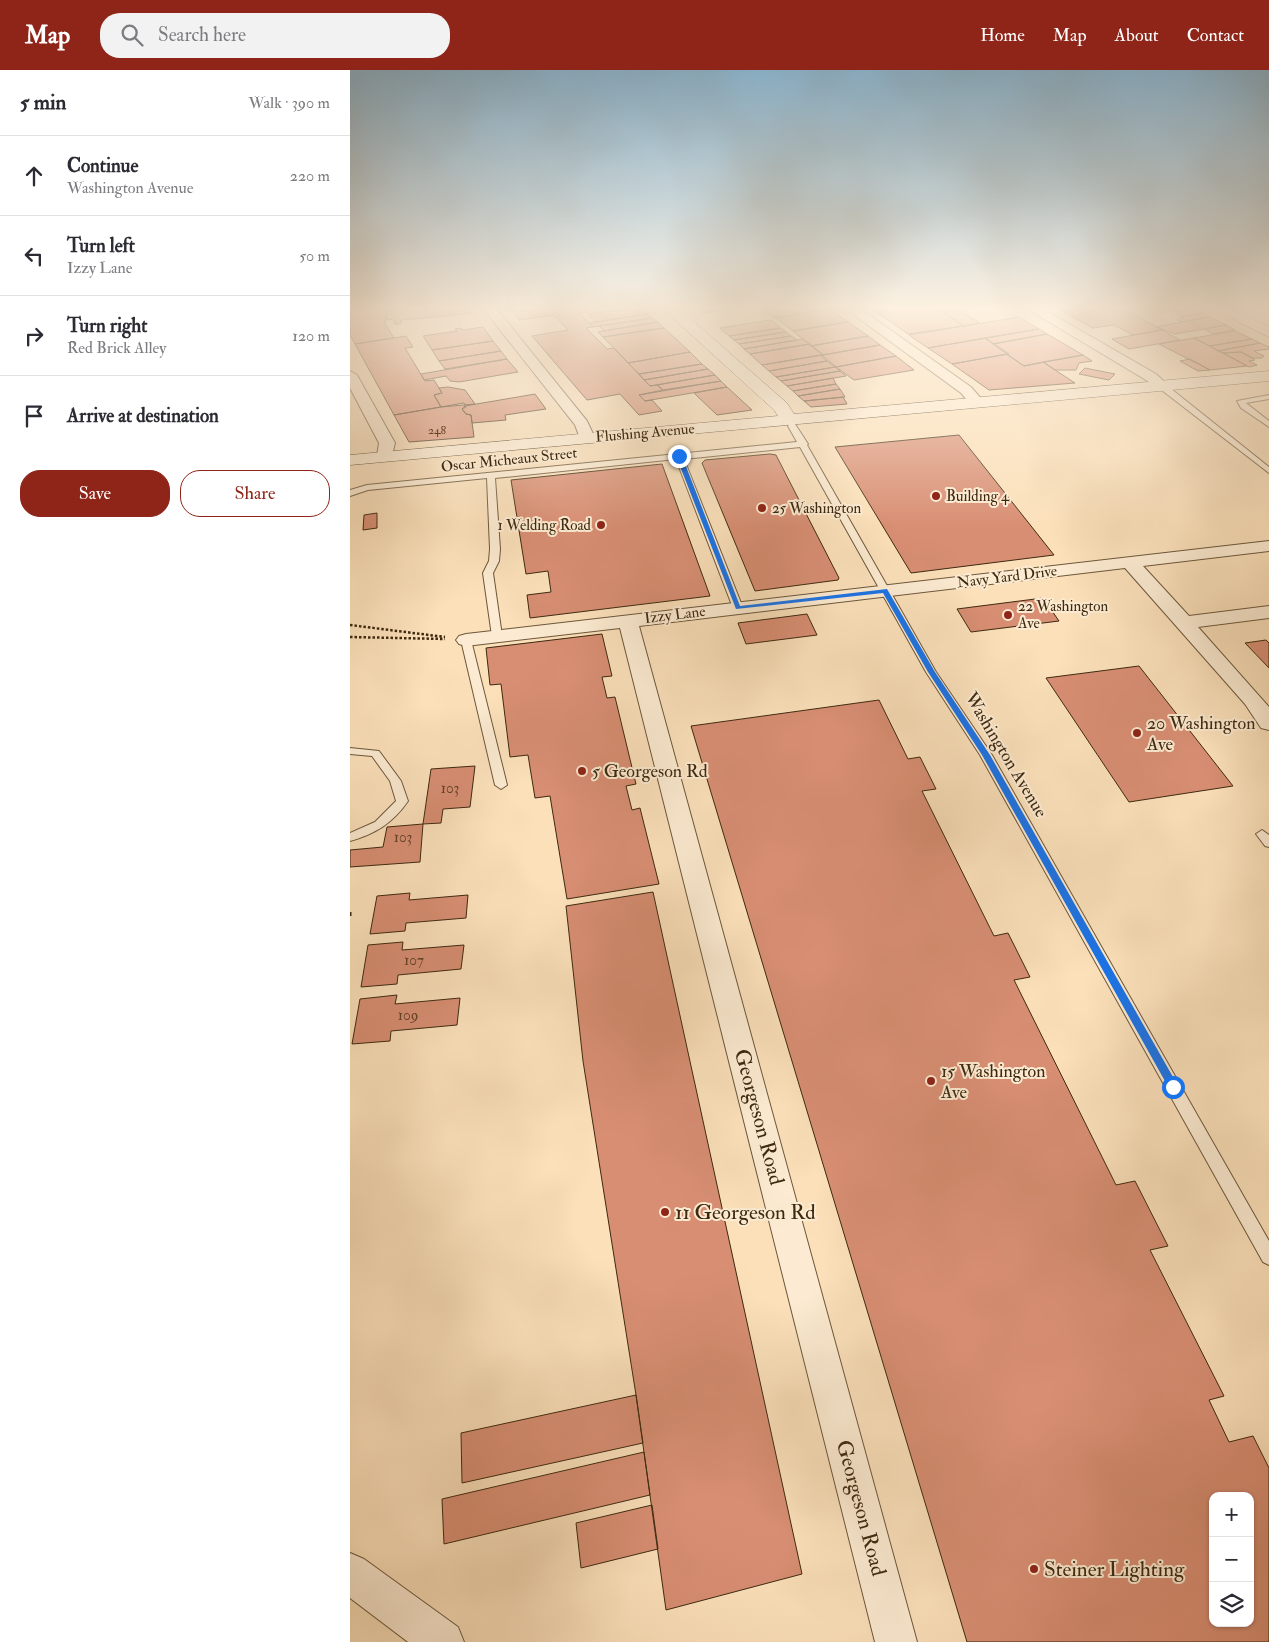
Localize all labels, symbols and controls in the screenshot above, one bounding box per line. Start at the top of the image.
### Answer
search box [100,13,450,58]
text: Map [25,20,70,51]
icon: search [118,21,146,49]
text: Search here [158,23,246,47]
text: Home [980,24,1025,47]
text: Map [1053,24,1087,47]
text: About [1115,24,1159,47]
text: Contact [1187,24,1244,47]
text: 5 min [20,89,66,116]
text: Walk · 390 m [249,93,330,113]
text: Continue [67,154,138,178]
icon: ahead [20,162,48,190]
text: 220 m [290,166,330,186]
text: Washington Avenue [67,178,193,198]
text: Turn left [67,234,135,258]
icon: left [20,242,48,270]
text: 50 m [299,246,330,266]
text: Izzy Lane [67,258,132,278]
text: Turn right [67,314,147,338]
icon: right [20,322,48,350]
text: 120 m [292,326,330,346]
text: Red Brick Alley [67,338,166,358]
icon: arrive [20,402,48,430]
text: Arrive at destination [67,404,219,428]
street label: Flushing Avenue [595,419,695,447]
house number: 248 [428,423,446,438]
street label: Oscar Micheaux Street [440,443,578,477]
route end [668,445,691,468]
button: Save [20,470,170,517]
button: Share [180,470,330,517]
place label: Building 4 [946,487,1010,506]
marker: Building 4 [930,490,942,502]
place label: 25 Washington [772,499,862,518]
marker: 25 Washington [756,502,768,514]
place label: 1 Welding Road [498,516,592,535]
marker: 1 Welding Road [595,519,607,531]
street label: Navy Yard Drive [956,561,1058,593]
place label: 22 Washington Ave [1017,597,1109,633]
street label: Izzy Lane [643,602,707,628]
marker: 22 Washington Ave [1002,609,1014,621]
street label: Washington Avenue [959,687,1053,822]
place label: 20 Washington Ave [1146,712,1255,756]
marker: 20 Washington Ave [1131,727,1143,739]
place label: 5 Georgeson Rd [592,760,708,783]
marker: 5 Georgeson Rd [576,765,588,777]
house number: 103 [441,779,459,798]
house number: 103 [394,828,412,847]
house number: 107 [404,951,424,970]
house number: 109 [398,1006,418,1025]
street label: Georgeson Road [728,1046,790,1189]
place label: 15 Washington Ave [940,1060,1045,1104]
marker: 15 Washington Ave [925,1075,937,1087]
route start [1162,1076,1185,1099]
place label: 11 Georgeson Rd [675,1199,816,1226]
marker: 11 Georgeson Rd [659,1206,671,1218]
street label: Georgeson Road [830,1437,892,1580]
map controls [1209,1492,1254,1627]
button: + [1209,1492,1254,1537]
button: − [1209,1537,1254,1582]
place label: Steiner Lighting [1044,1556,1185,1583]
marker: Steiner Lighting [1028,1563,1040,1575]
button: layers [1209,1582,1254,1627]

